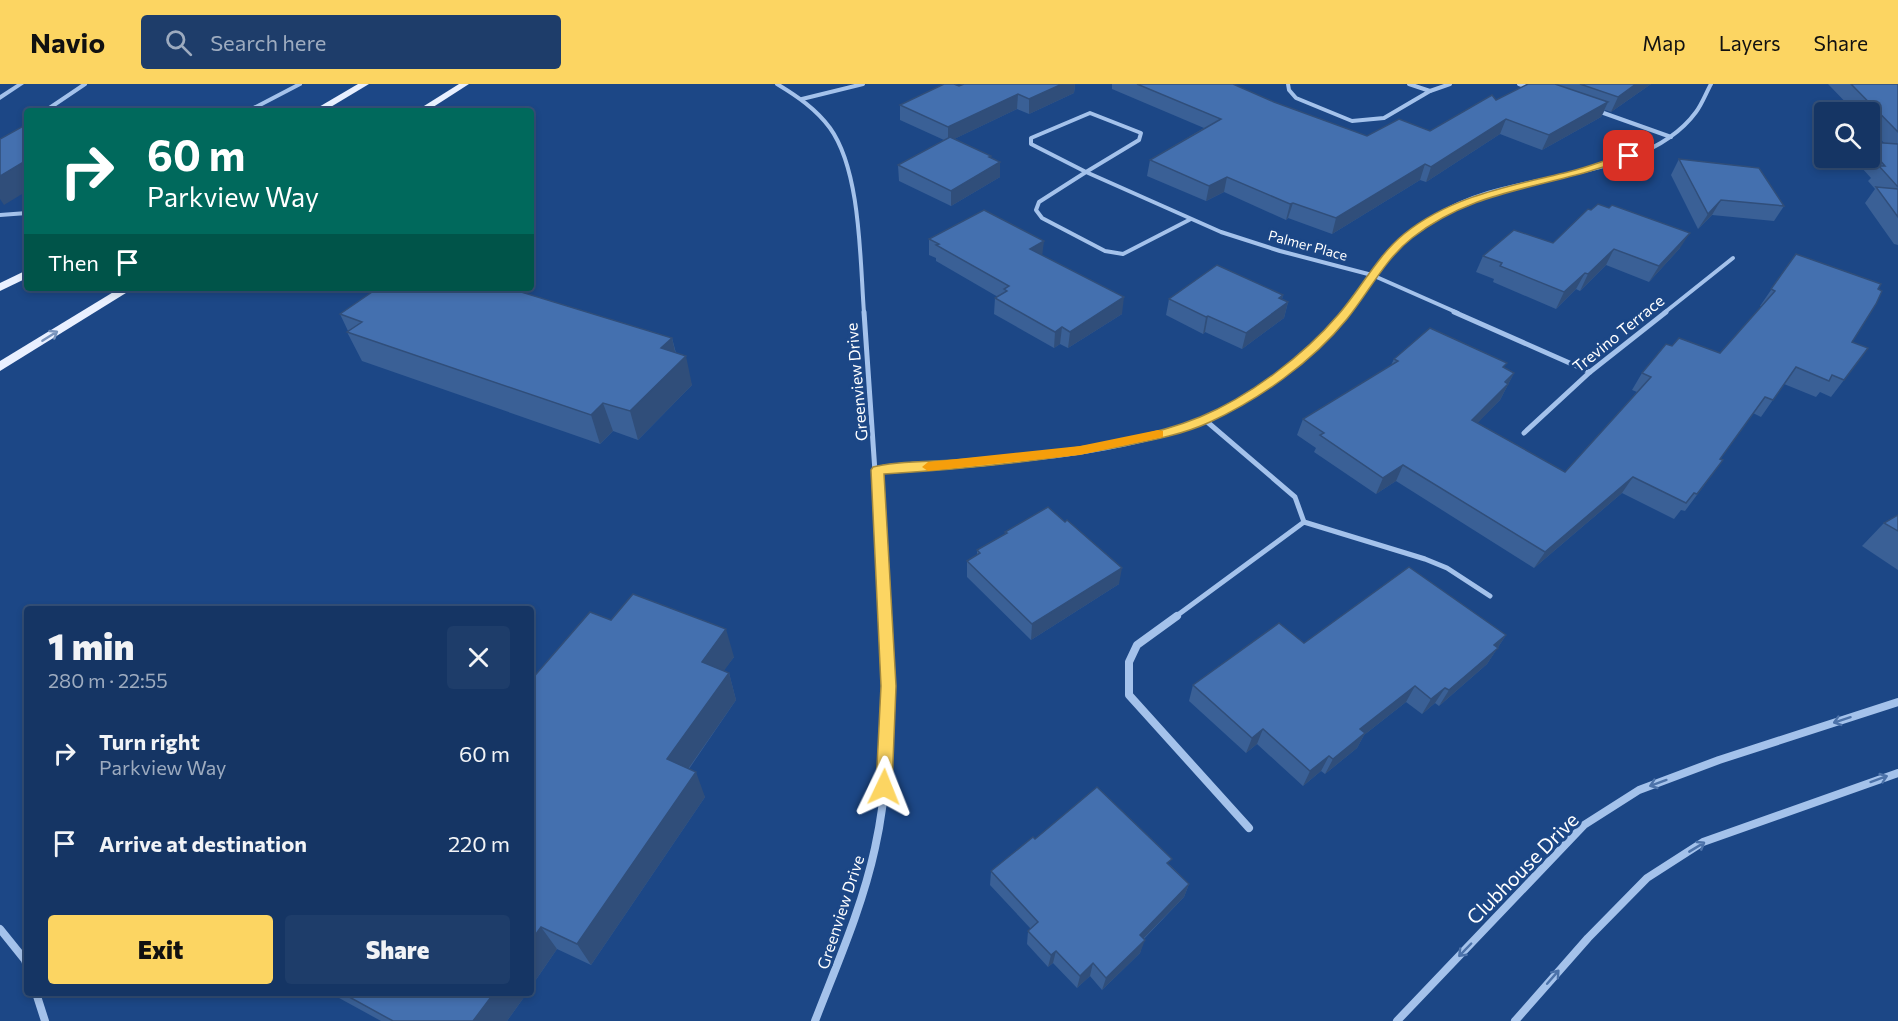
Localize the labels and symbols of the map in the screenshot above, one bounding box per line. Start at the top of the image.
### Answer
pin [1603,130,1654,181]
street label: Palmer Place [1266,226,1350,264]
street label: Trevino Terrace [1568,290,1668,376]
street label: Greenview Drive [841,322,871,442]
one-way arrow [41,330,58,342]
one-way arrow [1833,716,1852,727]
position arrow [852,755,916,819]
one-way arrow [1869,773,1888,784]
one-way arrow [1649,778,1667,789]
street label: Clubhouse Drive [1461,807,1583,929]
one-way arrow [1688,841,1705,853]
street label: Greenview Drive [813,853,867,971]
one-way arrow [1458,942,1472,957]
one-way arrow [1546,970,1560,985]

